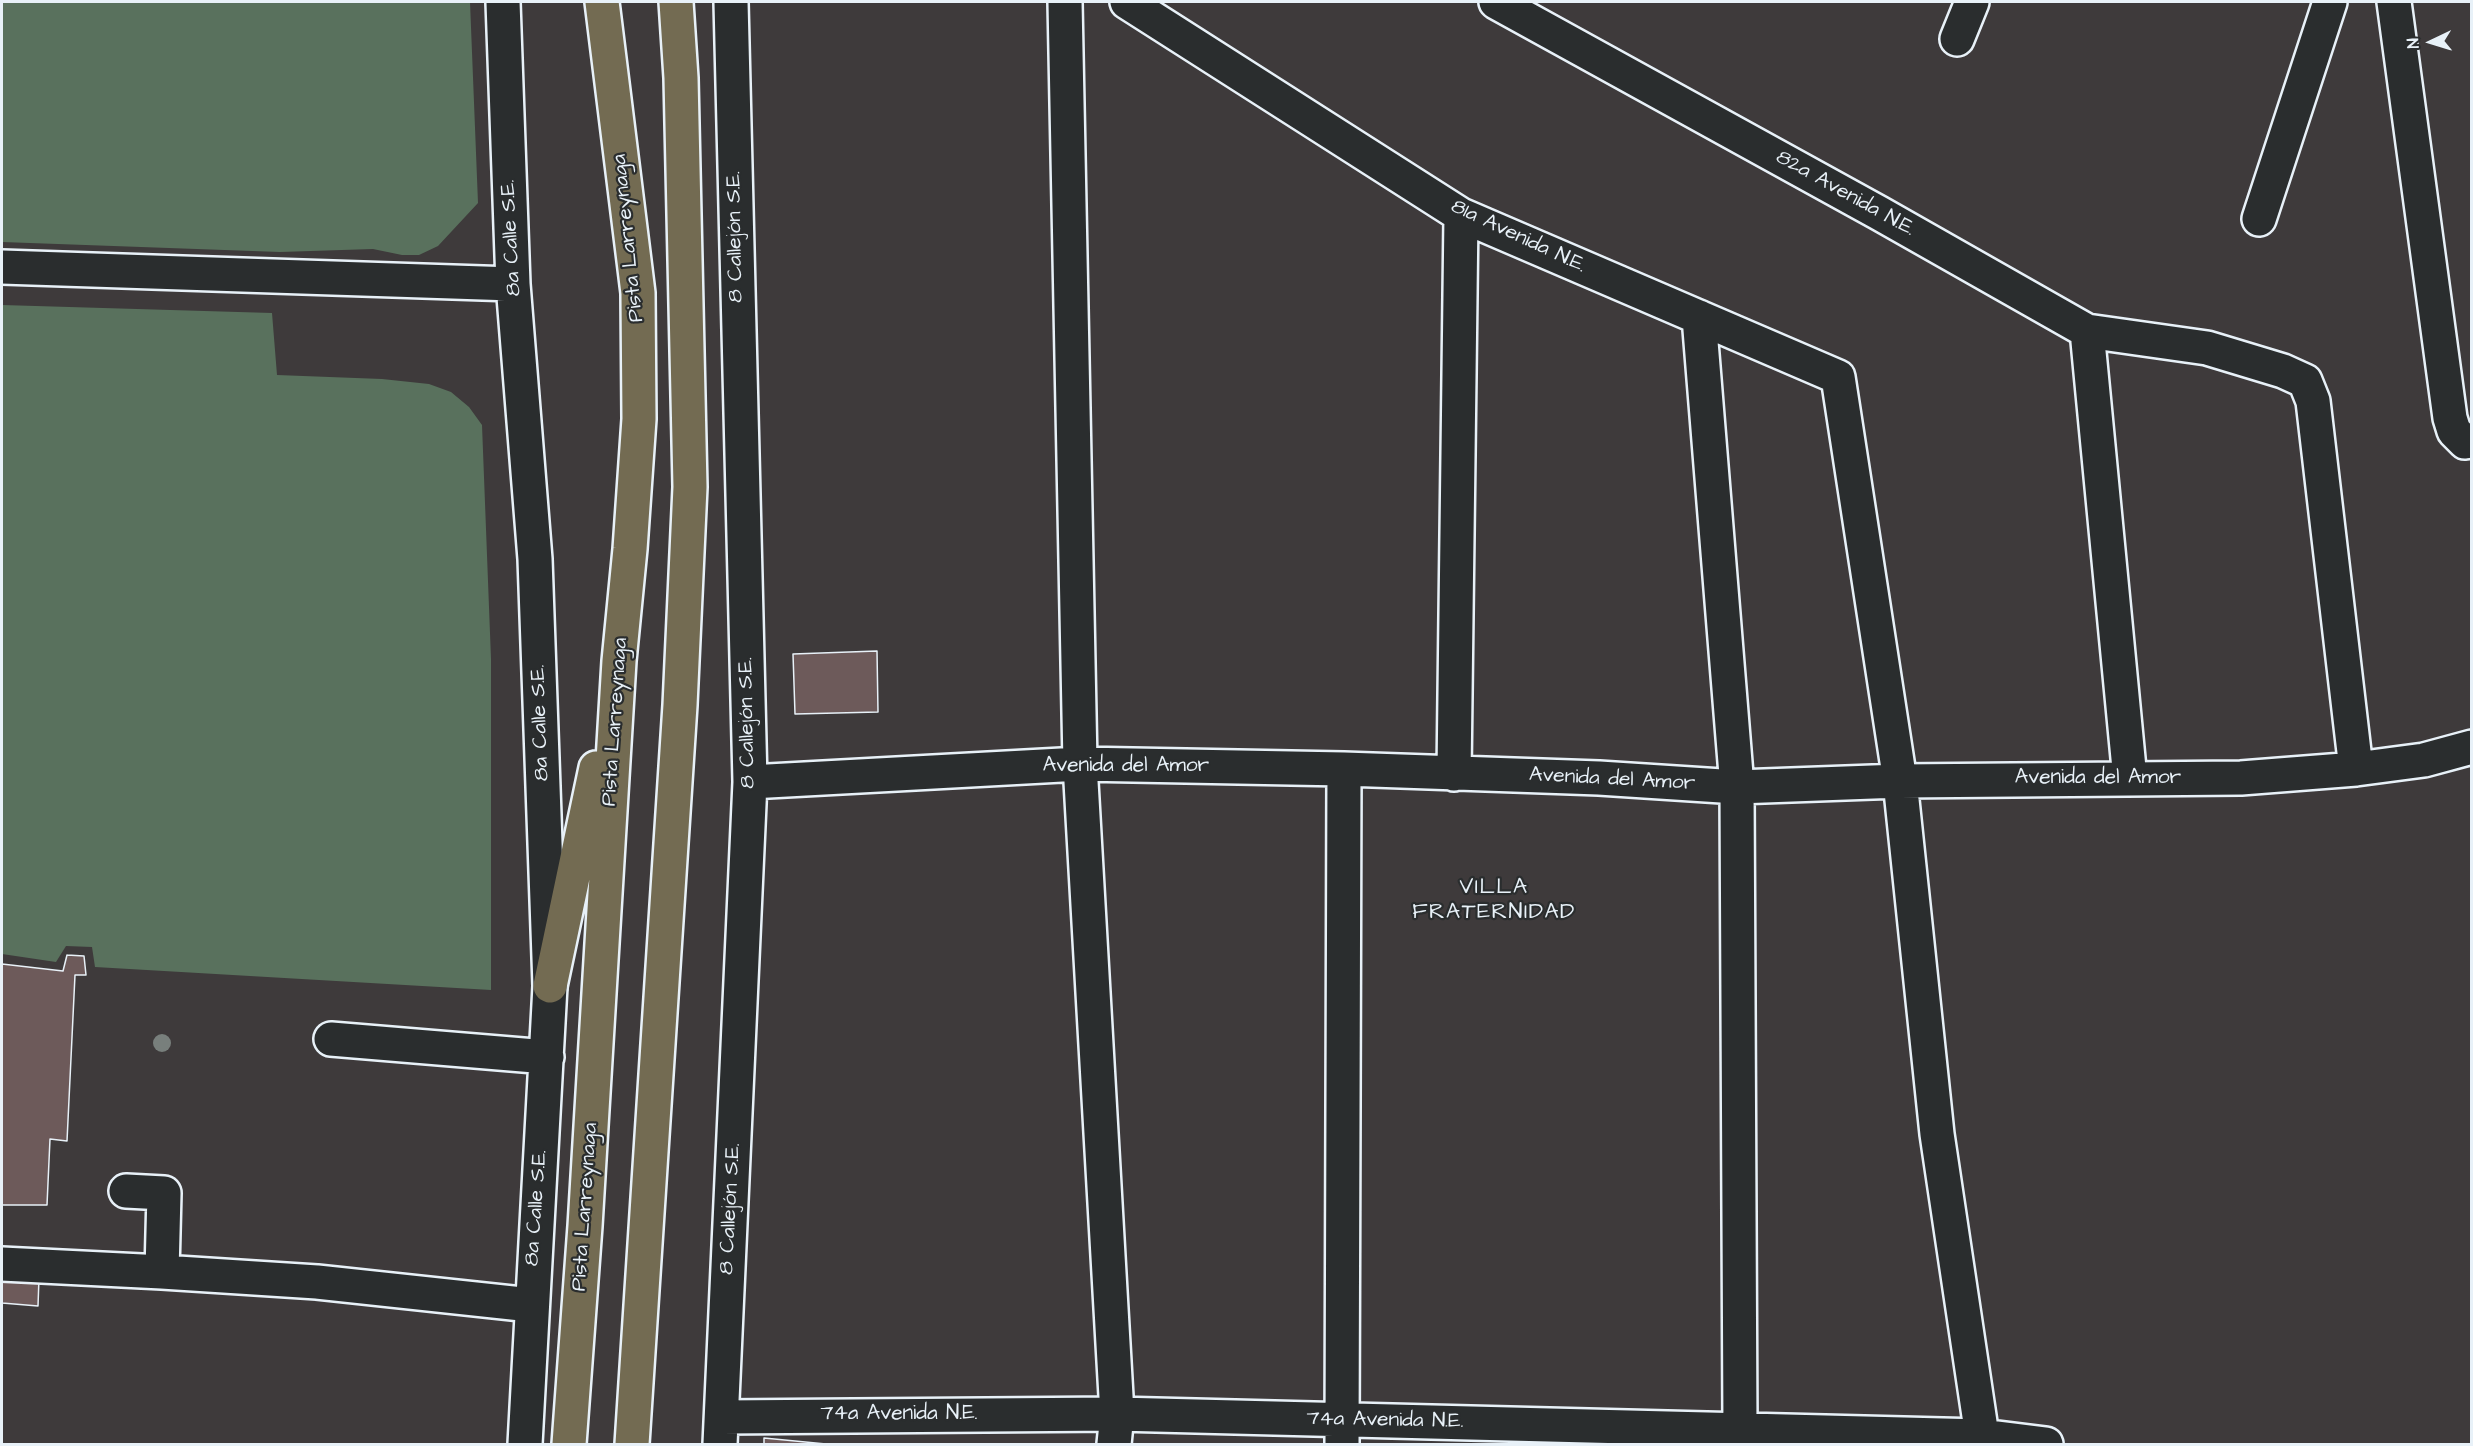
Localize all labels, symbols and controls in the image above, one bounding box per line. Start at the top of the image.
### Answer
north arrow [2401,12,2461,72]
text: N [2402,37,2424,49]
street label: 82a Avenida N.E. [1771,145,1919,243]
street label: Pista Larreynaga [608,153,650,323]
street label: 8 Callejón S.E. [722,171,750,303]
street label: 8a Calle S.E. [496,179,528,297]
street label: 81a Avenida N.E. [1446,195,1590,279]
street label: Pista Larreynaga [598,637,634,807]
street label: 8 Callejón S.E. [734,657,762,789]
street label: 8a Calle S.E. [526,664,556,782]
street label: Avenida del Amor [1043,754,1209,780]
street label: Avenida del Amor [1528,763,1696,797]
street label: Avenida del Amor [2015,766,2181,792]
district label: VILLA FRATERNIDAD [1412,875,1576,926]
street label: Pista Larreynaga [568,1122,604,1292]
street label: 8 Callejón S.E. [715,1143,747,1275]
street label: 8a Calle S.E. [520,1149,554,1267]
street label: 74a Avenida N.E. [820,1402,978,1428]
street label: 74a Avenida N.E. [1306,1407,1464,1435]

